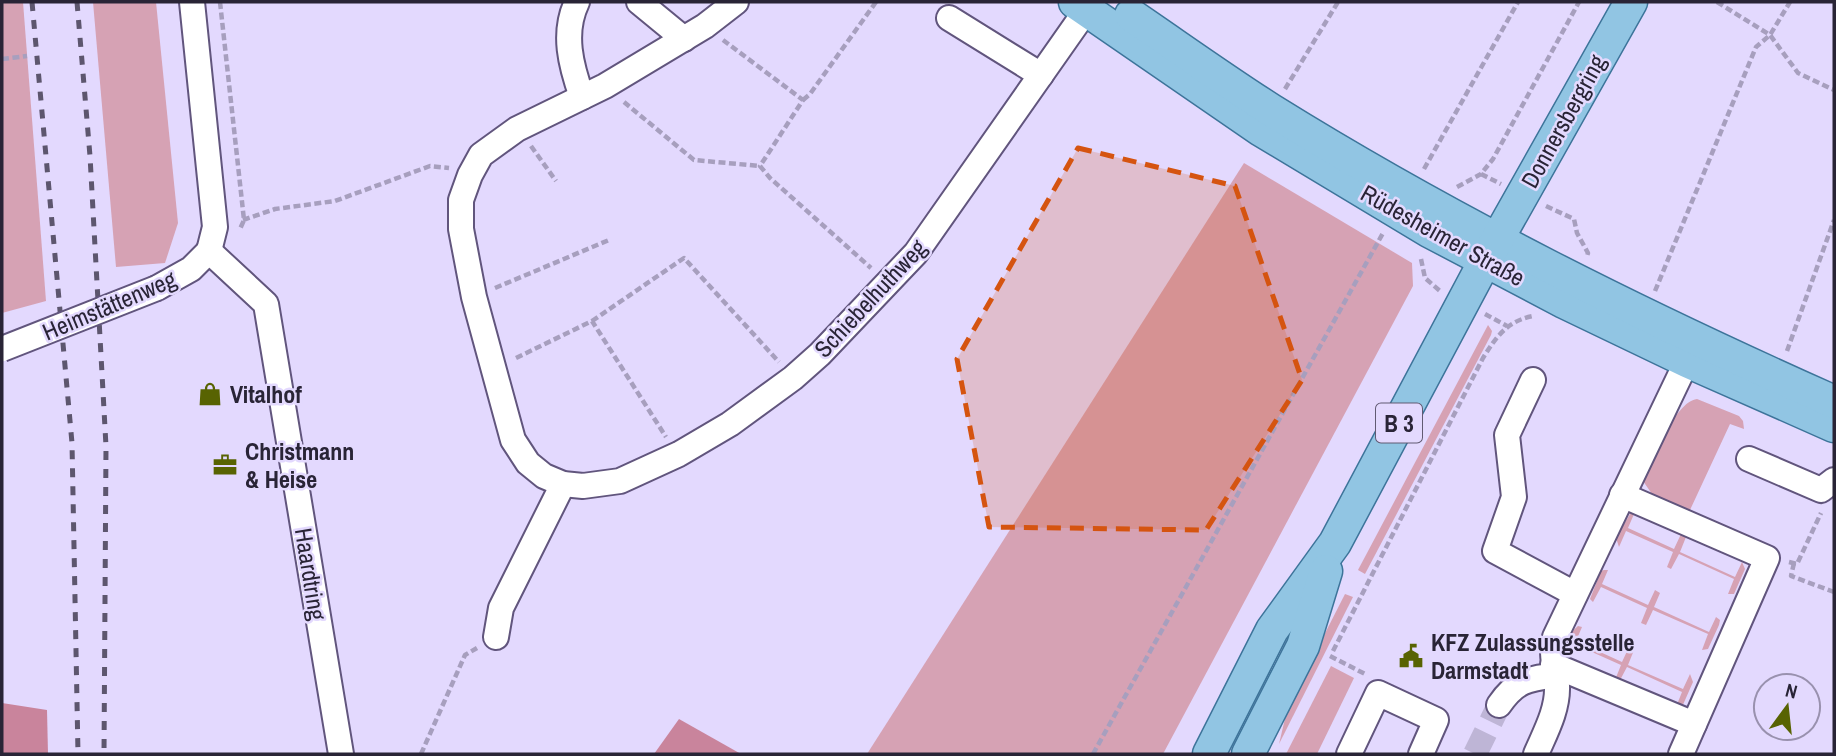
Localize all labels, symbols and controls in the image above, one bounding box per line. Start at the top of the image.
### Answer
street label: Donnersbergring [1513,49,1613,193]
street label: Rüdesheimer Straße [1355,177,1531,293]
street label: Schiebelhuthweg [807,232,933,364]
street label: Heimstättenweg [37,262,181,348]
place label: Vitalhof [230,378,302,410]
shop icon: Vitalhof [196,380,224,408]
road number: B 3 [1376,404,1422,442]
place label: Christmann & Heise [245,435,354,495]
office icon: Christmann & Heise [211,451,239,479]
street label: Haardtring [288,526,334,622]
place label: KFZ Zulassungsstelle Darmstadt [1431,626,1634,686]
public building icon: KFZ Zulassungsstelle Darmstadt [1397,642,1425,670]
north arrow [1752,672,1822,742]
text: N [1783,677,1800,705]

